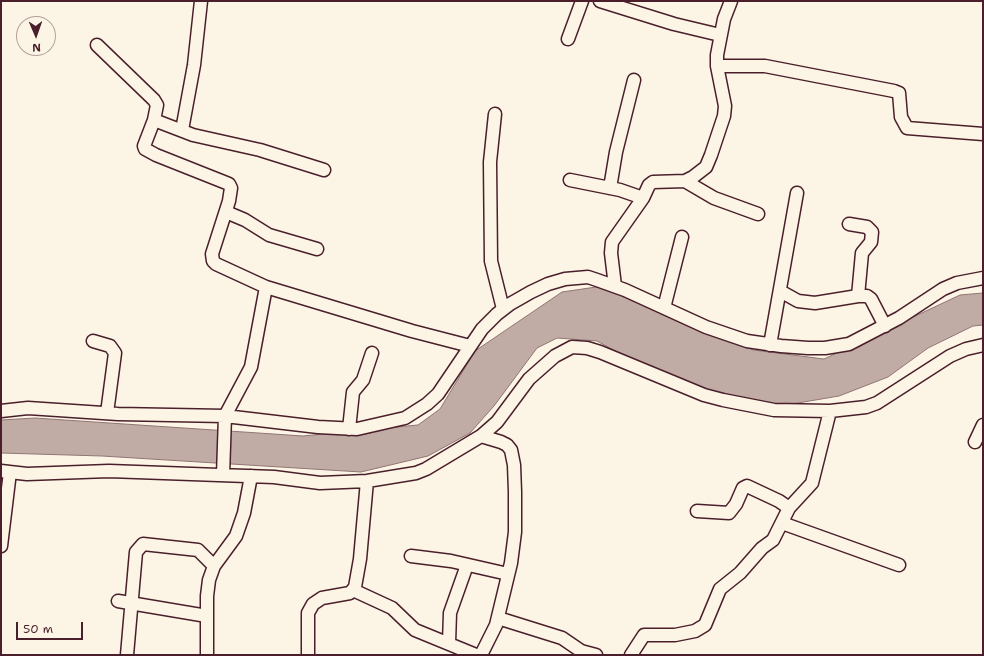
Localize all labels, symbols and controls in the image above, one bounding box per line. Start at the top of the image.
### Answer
north arrow [16,16,56,56]
text: N [32,40,41,55]
scale bar [18,614,85,640]
text: 50 m [23,621,53,637]

